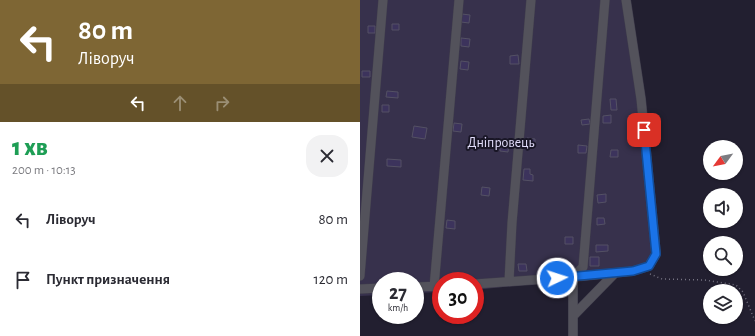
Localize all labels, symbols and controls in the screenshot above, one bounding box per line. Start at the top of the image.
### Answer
icon: left [12,16,64,68]
text: 80 m [78,17,133,45]
text: Ліворуч [78,50,135,68]
icon: left [127,92,149,114]
icon: ahead [169,92,191,114]
icon: right [211,92,233,114]
pin [627,113,661,147]
icon: arrive [633,119,655,141]
button: close [306,135,348,177]
text: 1 хв [12,136,48,160]
park label: Дніпровець [468,136,535,150]
north arrow [703,140,743,180]
map controls [703,140,743,324]
text: 200 m · 10:13 [12,164,76,177]
button: sound [703,188,743,228]
icon: left [12,209,34,231]
text: Ліворуч [46,212,96,227]
text: 80 m [318,212,348,227]
button: search [703,236,743,276]
position arrow [536,257,578,299]
icon: arrive [12,269,34,291]
text: Пункт призначення [46,272,170,287]
text: 120 m [314,272,348,287]
speed limit sign: 30 [432,272,484,324]
text: 27 [389,283,407,303]
button: layers [703,284,743,324]
text: km/h [388,303,408,313]

